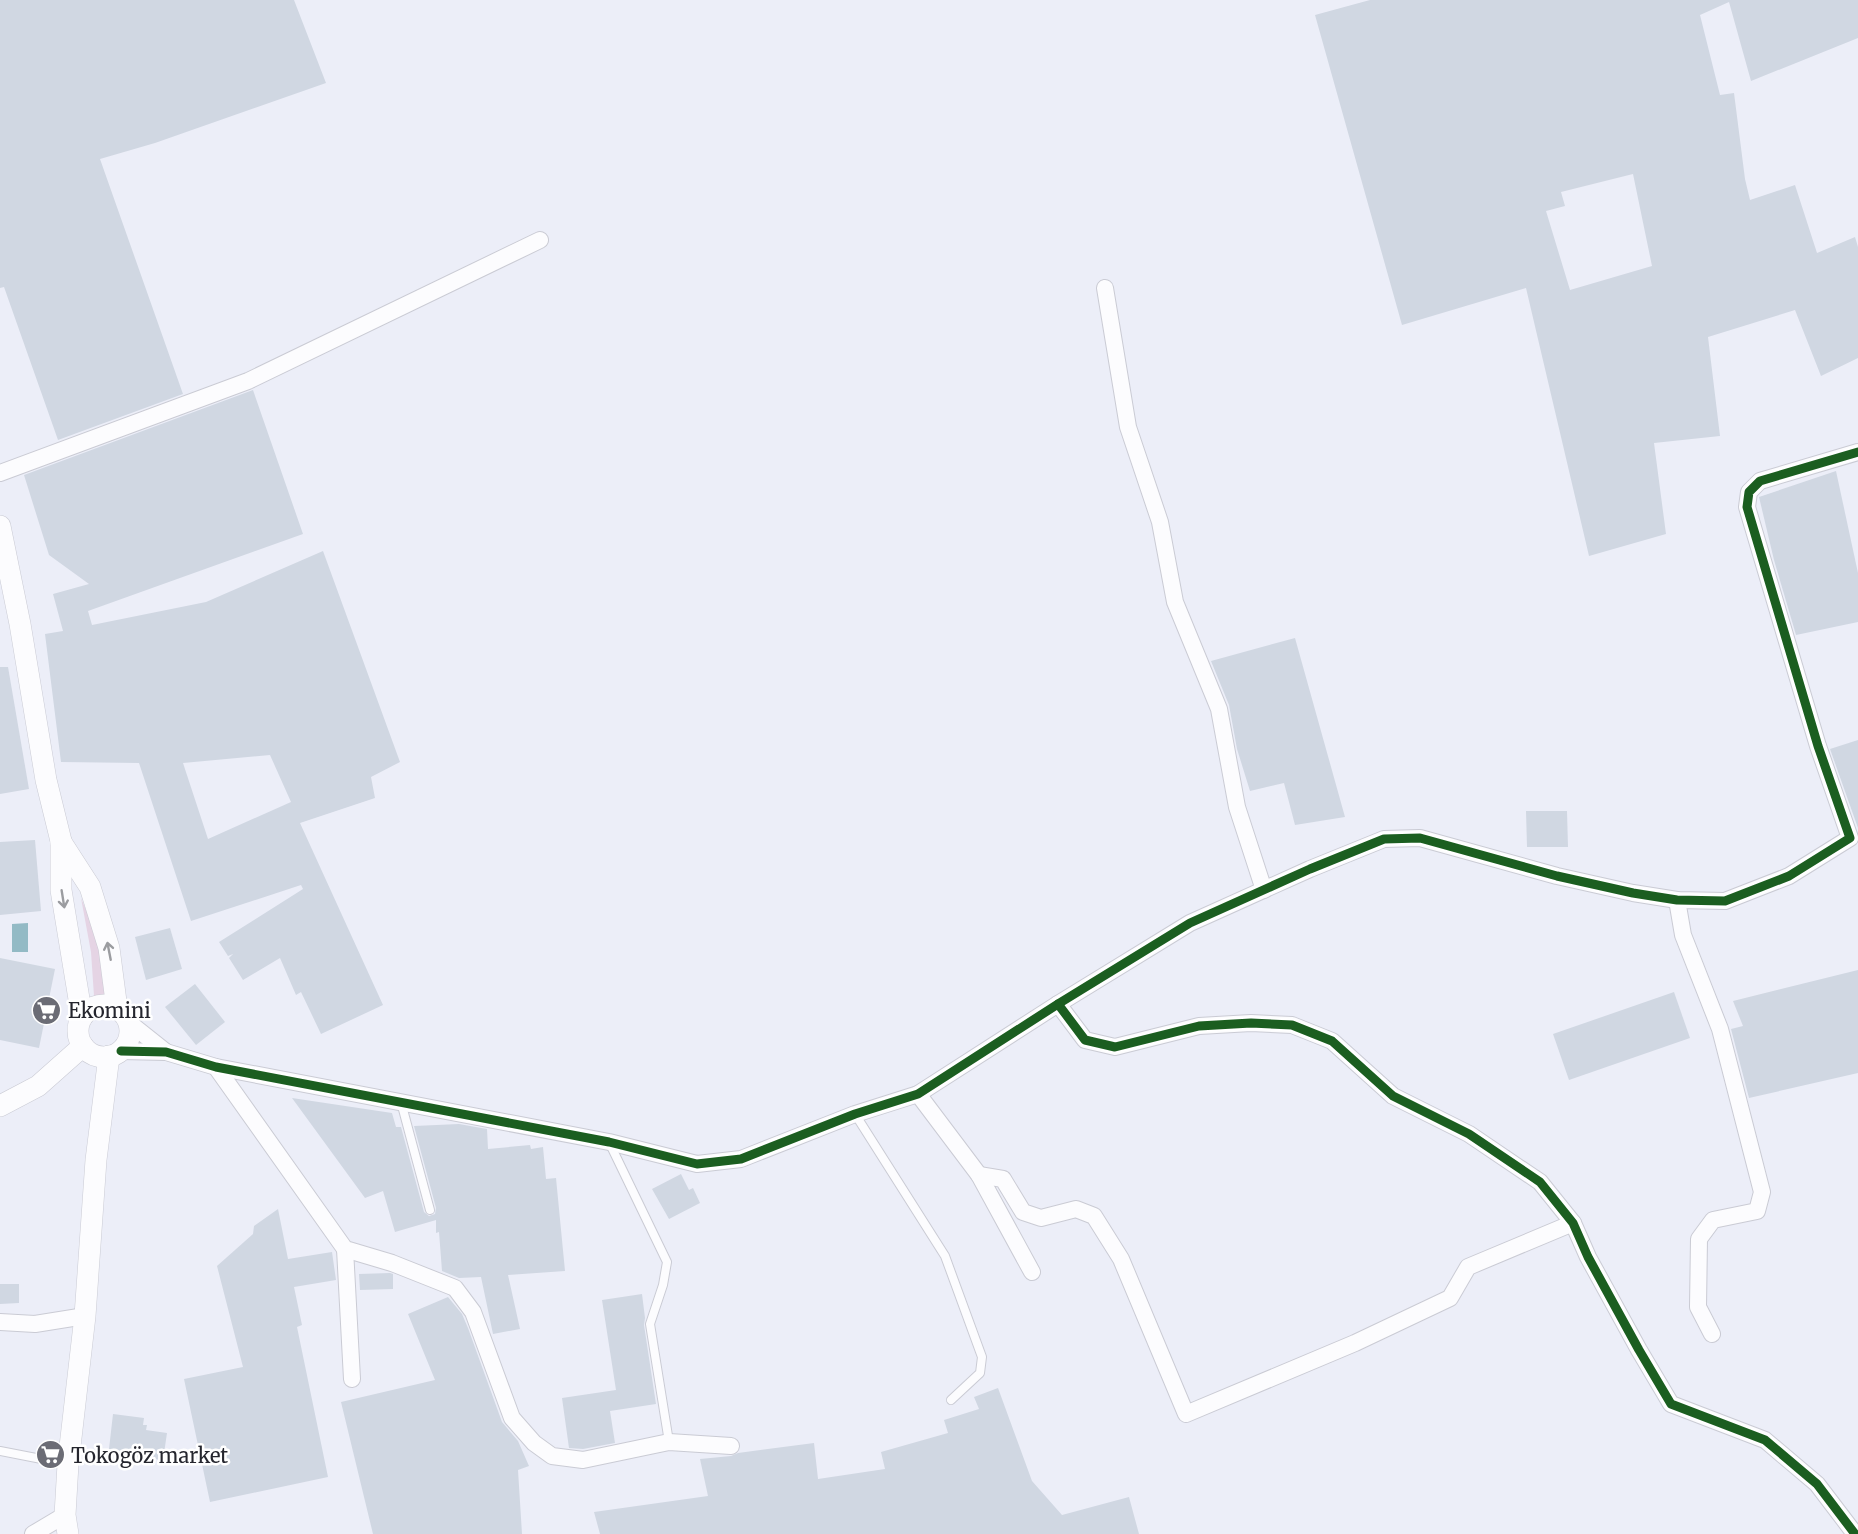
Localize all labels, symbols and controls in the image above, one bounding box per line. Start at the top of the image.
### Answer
one-way arrow [57,889,68,909]
one-way arrow [103,942,114,962]
supermarket icon: Ekomini [31,994,63,1026]
place label: Ekomini [68,998,151,1023]
supermarket icon: Tokogöz market [34,1439,66,1471]
place label: Tokogöz market [71,1443,228,1468]

